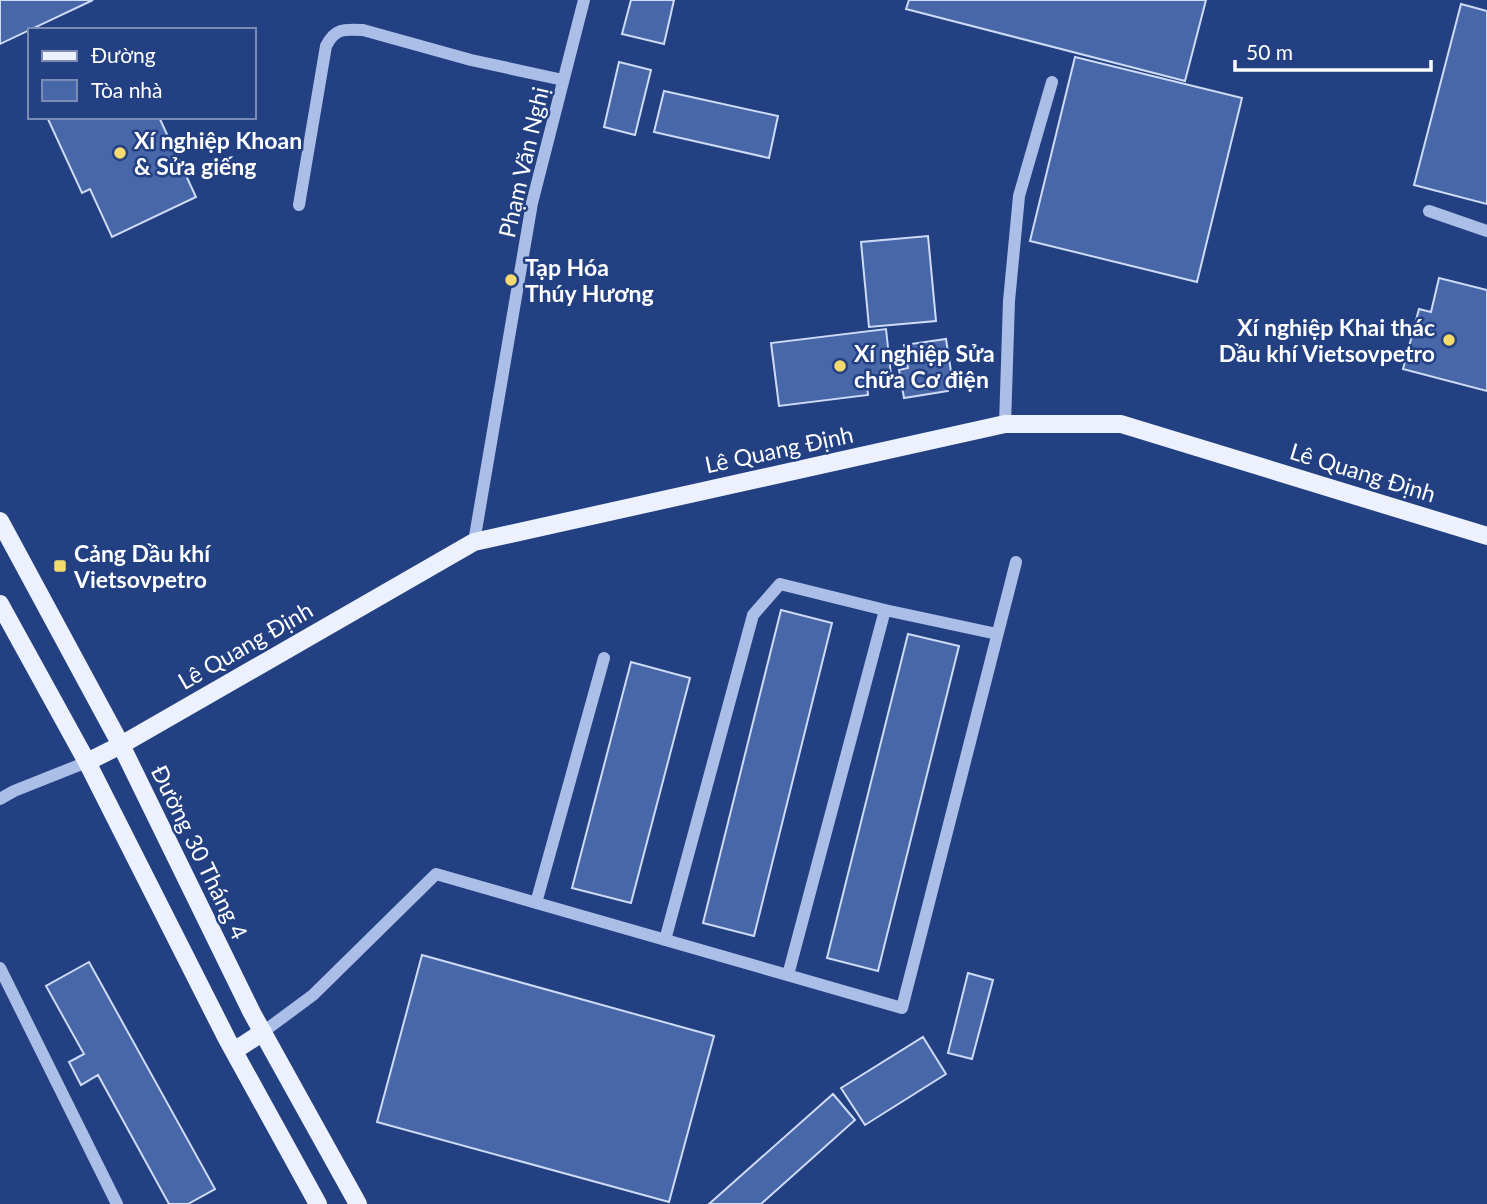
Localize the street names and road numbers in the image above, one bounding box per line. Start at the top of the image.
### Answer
street label: Phạm Văn Nghị [492,84,554,240]
street label: Lê Quang Định [702,420,856,478]
street label: Lê Quang Định [1287,437,1439,507]
street label: Lê Quang Định [173,595,317,695]
street label: Đường 30 Tháng 4 [146,760,254,944]

